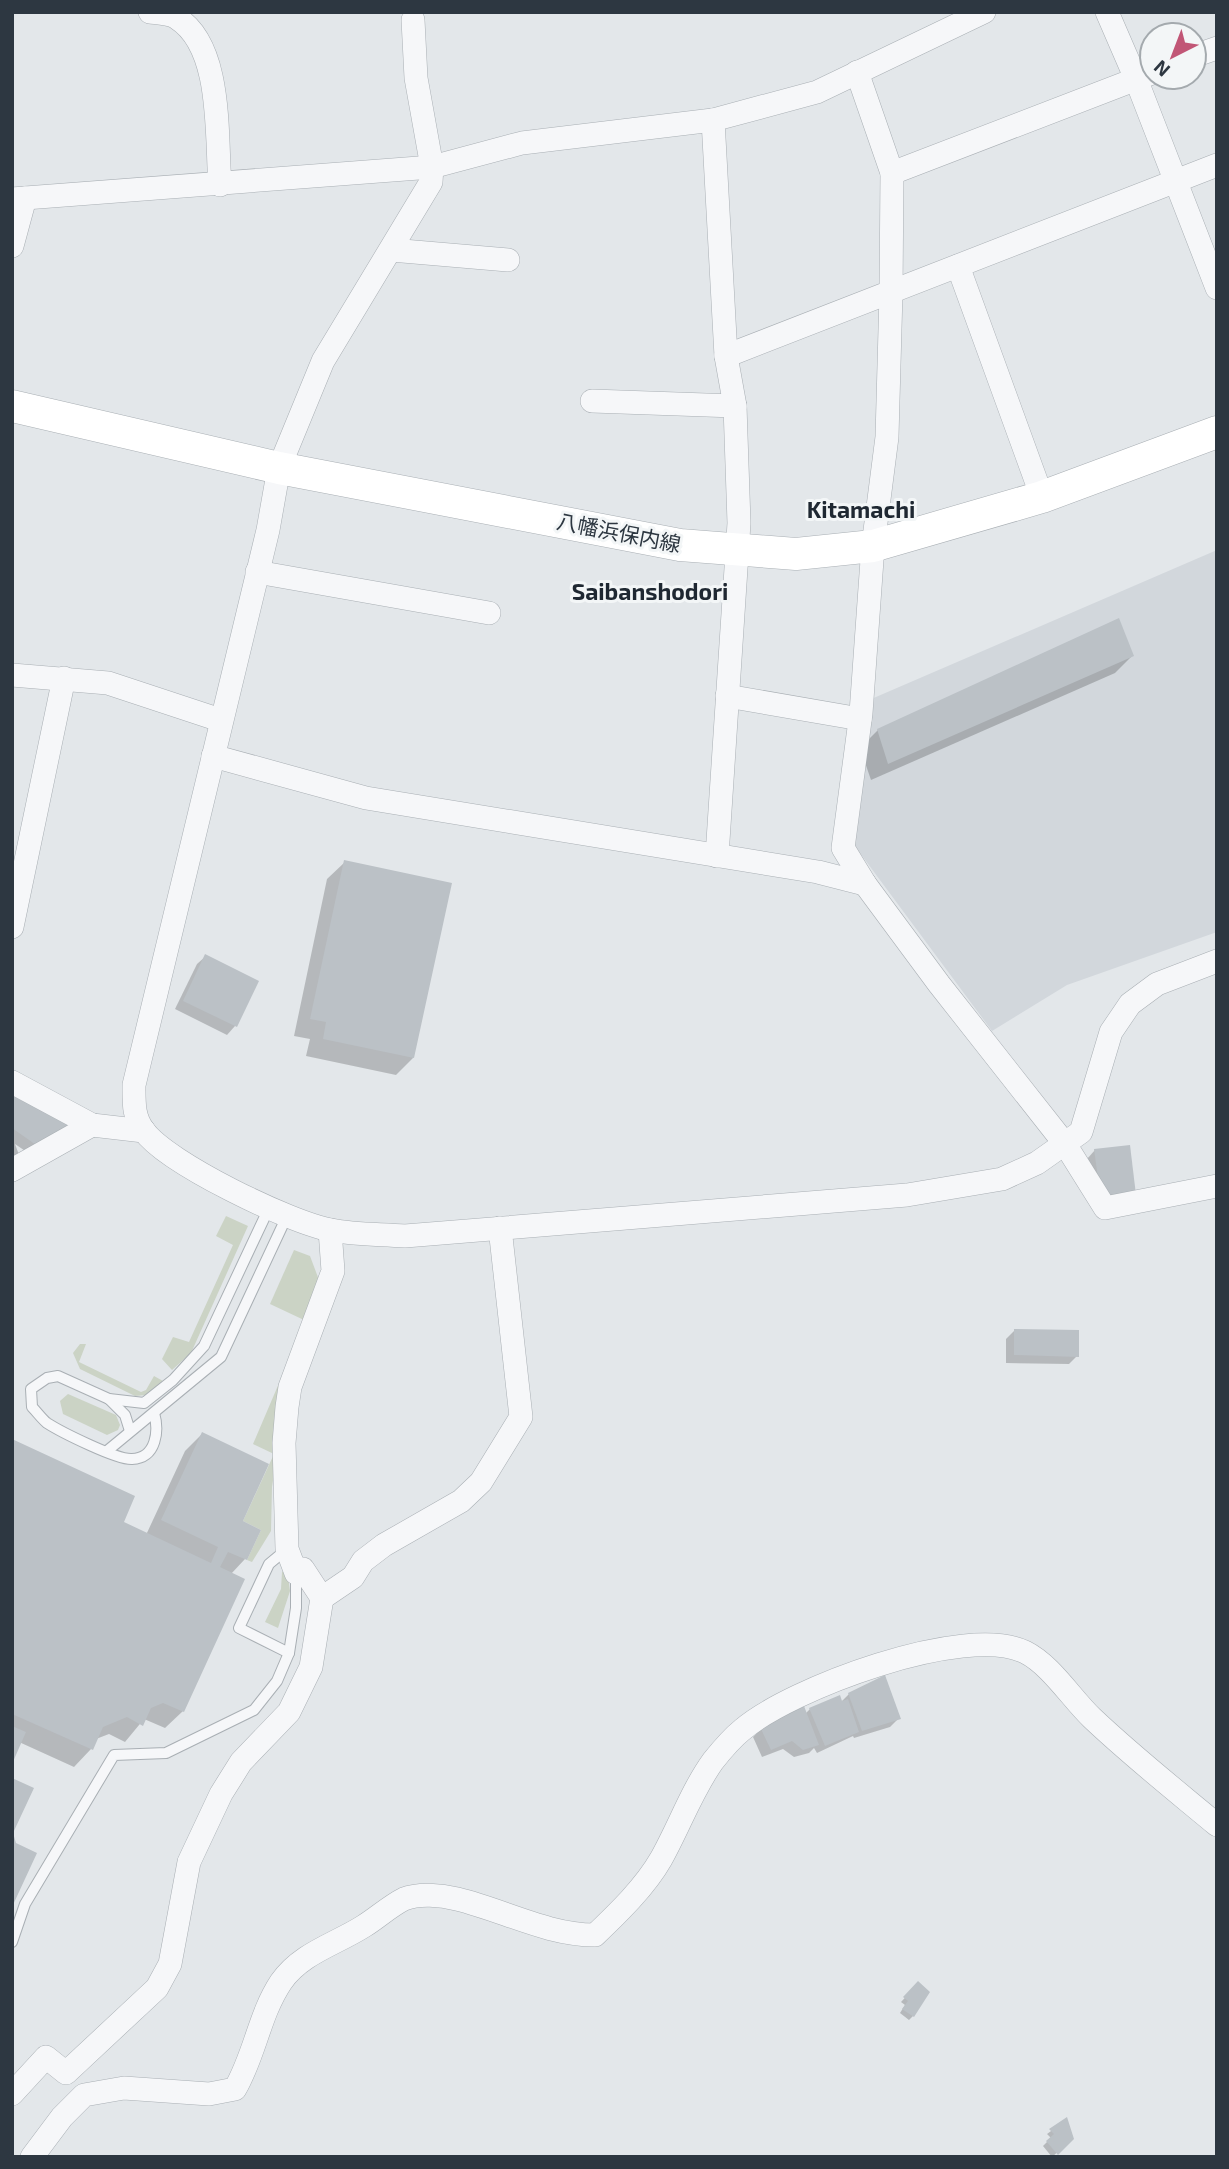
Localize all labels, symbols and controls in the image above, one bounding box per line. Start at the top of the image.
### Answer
north arrow [1138,21,1208,91]
text: N [1148,56,1174,82]
district label: Kitamachi [807,495,915,523]
street label: 八幡浜保内線 [555,508,683,556]
district label: Saibanshodori [572,577,728,605]

